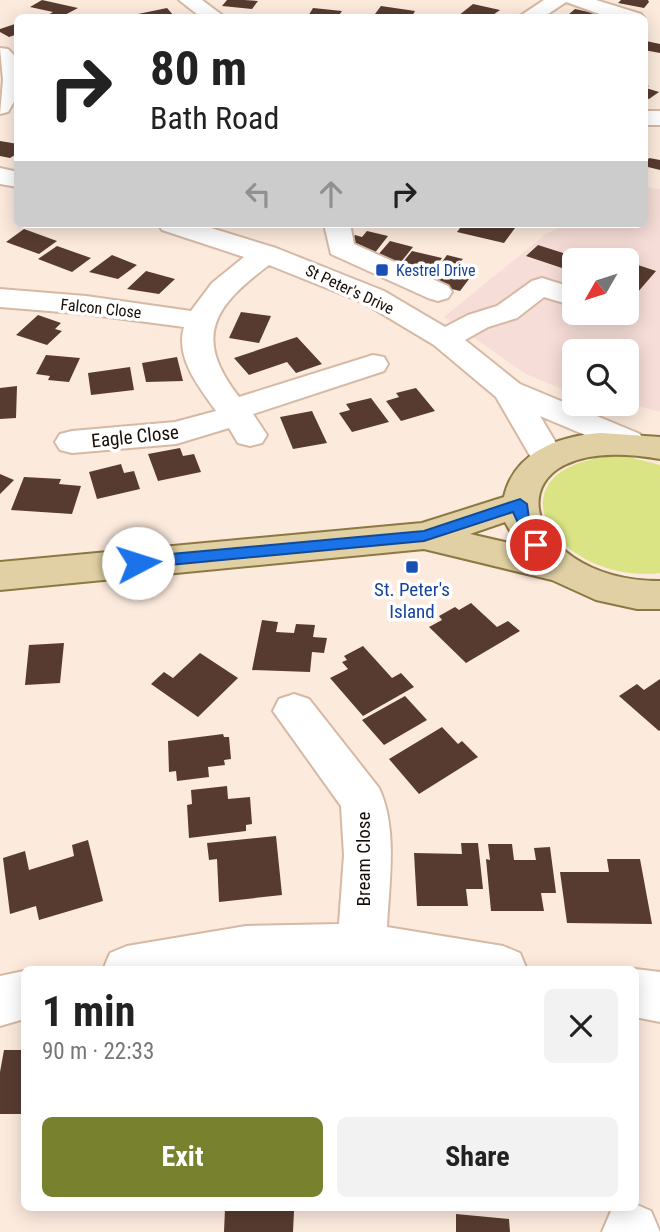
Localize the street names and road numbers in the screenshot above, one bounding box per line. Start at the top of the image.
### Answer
street label: St Peter's Drive [303,261,397,318]
street label: Falcon Close [60,295,142,322]
street label: Eagle Close [90,420,180,453]
street label: Bream Close [352,811,375,906]

